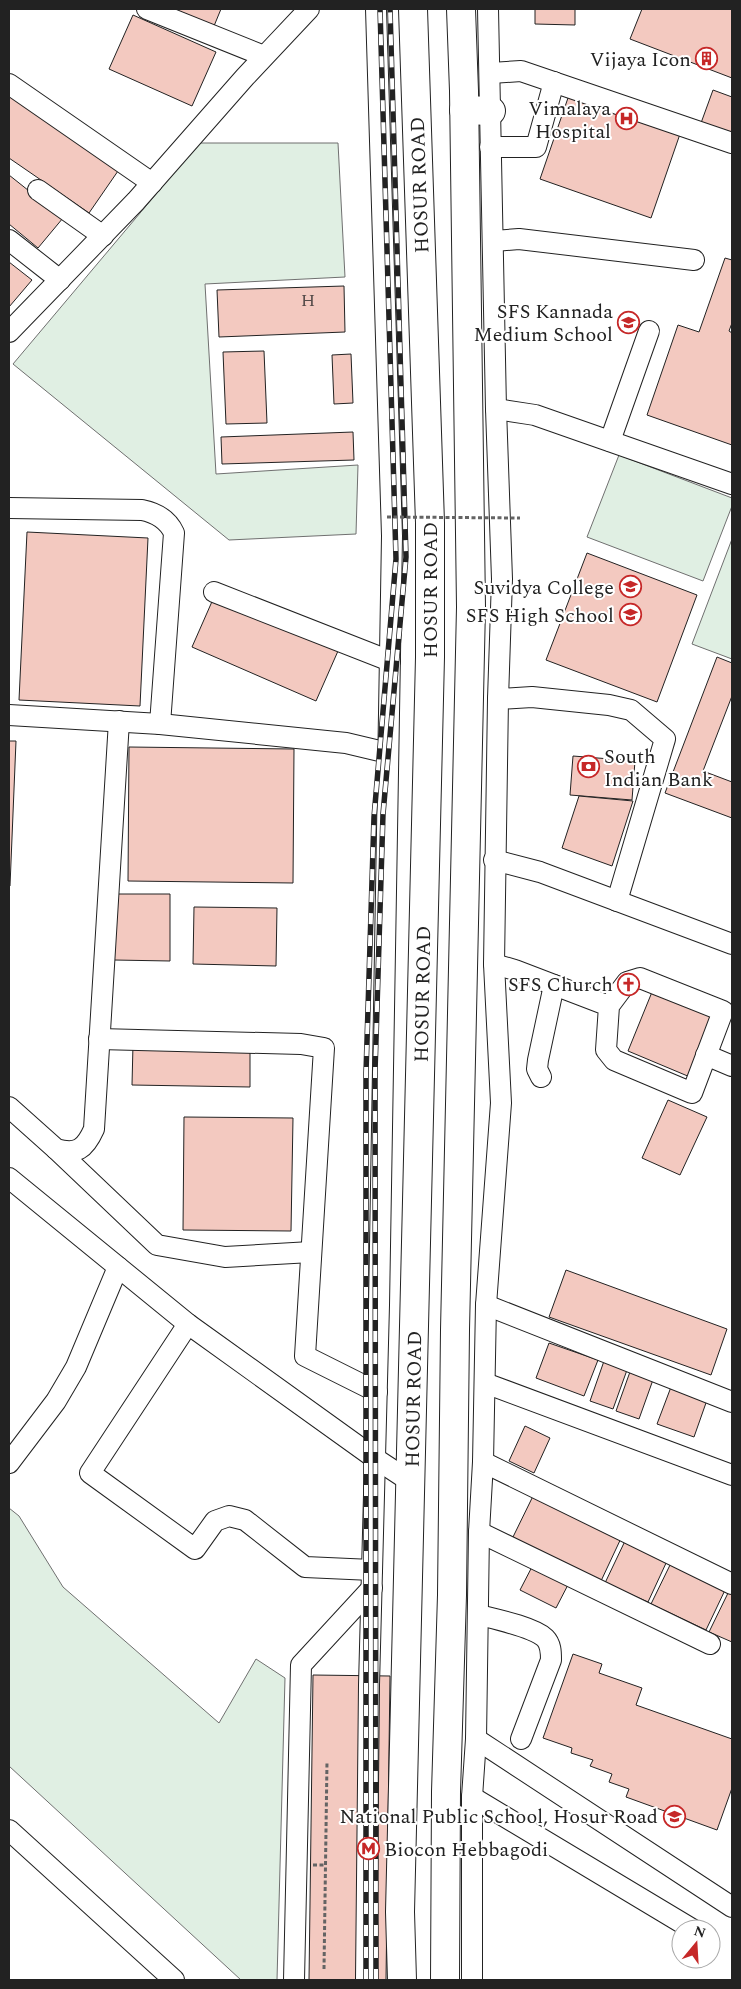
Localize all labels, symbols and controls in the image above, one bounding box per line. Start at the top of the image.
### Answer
place label: Vijaya Icon [590,45,691,75]
building icon: Vijaya Icon [695,47,719,71]
place label: Vimalaya Hospital [528,94,611,147]
hospital icon: Vimalaya Hospital [615,107,639,131]
street label: HOSUR ROAD [403,116,437,254]
house number: H [301,287,315,314]
place label: SFS Kannada Medium School [473,297,613,350]
school or university icon: SFS Kannada Medium School [617,310,641,334]
street label: HOSUR ROAD [416,522,446,658]
place label: Suvidya College [474,573,614,603]
school or university icon: Suvidya College [618,575,642,599]
place label: SFS High School [466,601,614,631]
school or university icon: SFS High School [618,603,642,627]
place label: South Indian Bank [604,742,713,795]
bank icon: South Indian Bank [576,755,600,779]
street label: HOSUR ROAD [407,925,439,1063]
place label: SFS Church [508,970,613,1000]
church icon: SFS Church [617,972,641,996]
street label: HOSUR ROAD [398,1330,430,1468]
place label: National Public School, Hosur Road [340,1802,658,1832]
school or university icon: National Public School, Hosur Road [662,1804,686,1828]
place label: Biocon Hebbagodi [384,1835,548,1865]
metro station icon: Biocon Hebbagodi [356,1837,380,1861]
north arrow [671,1919,721,1969]
text: N [691,1920,709,1944]

